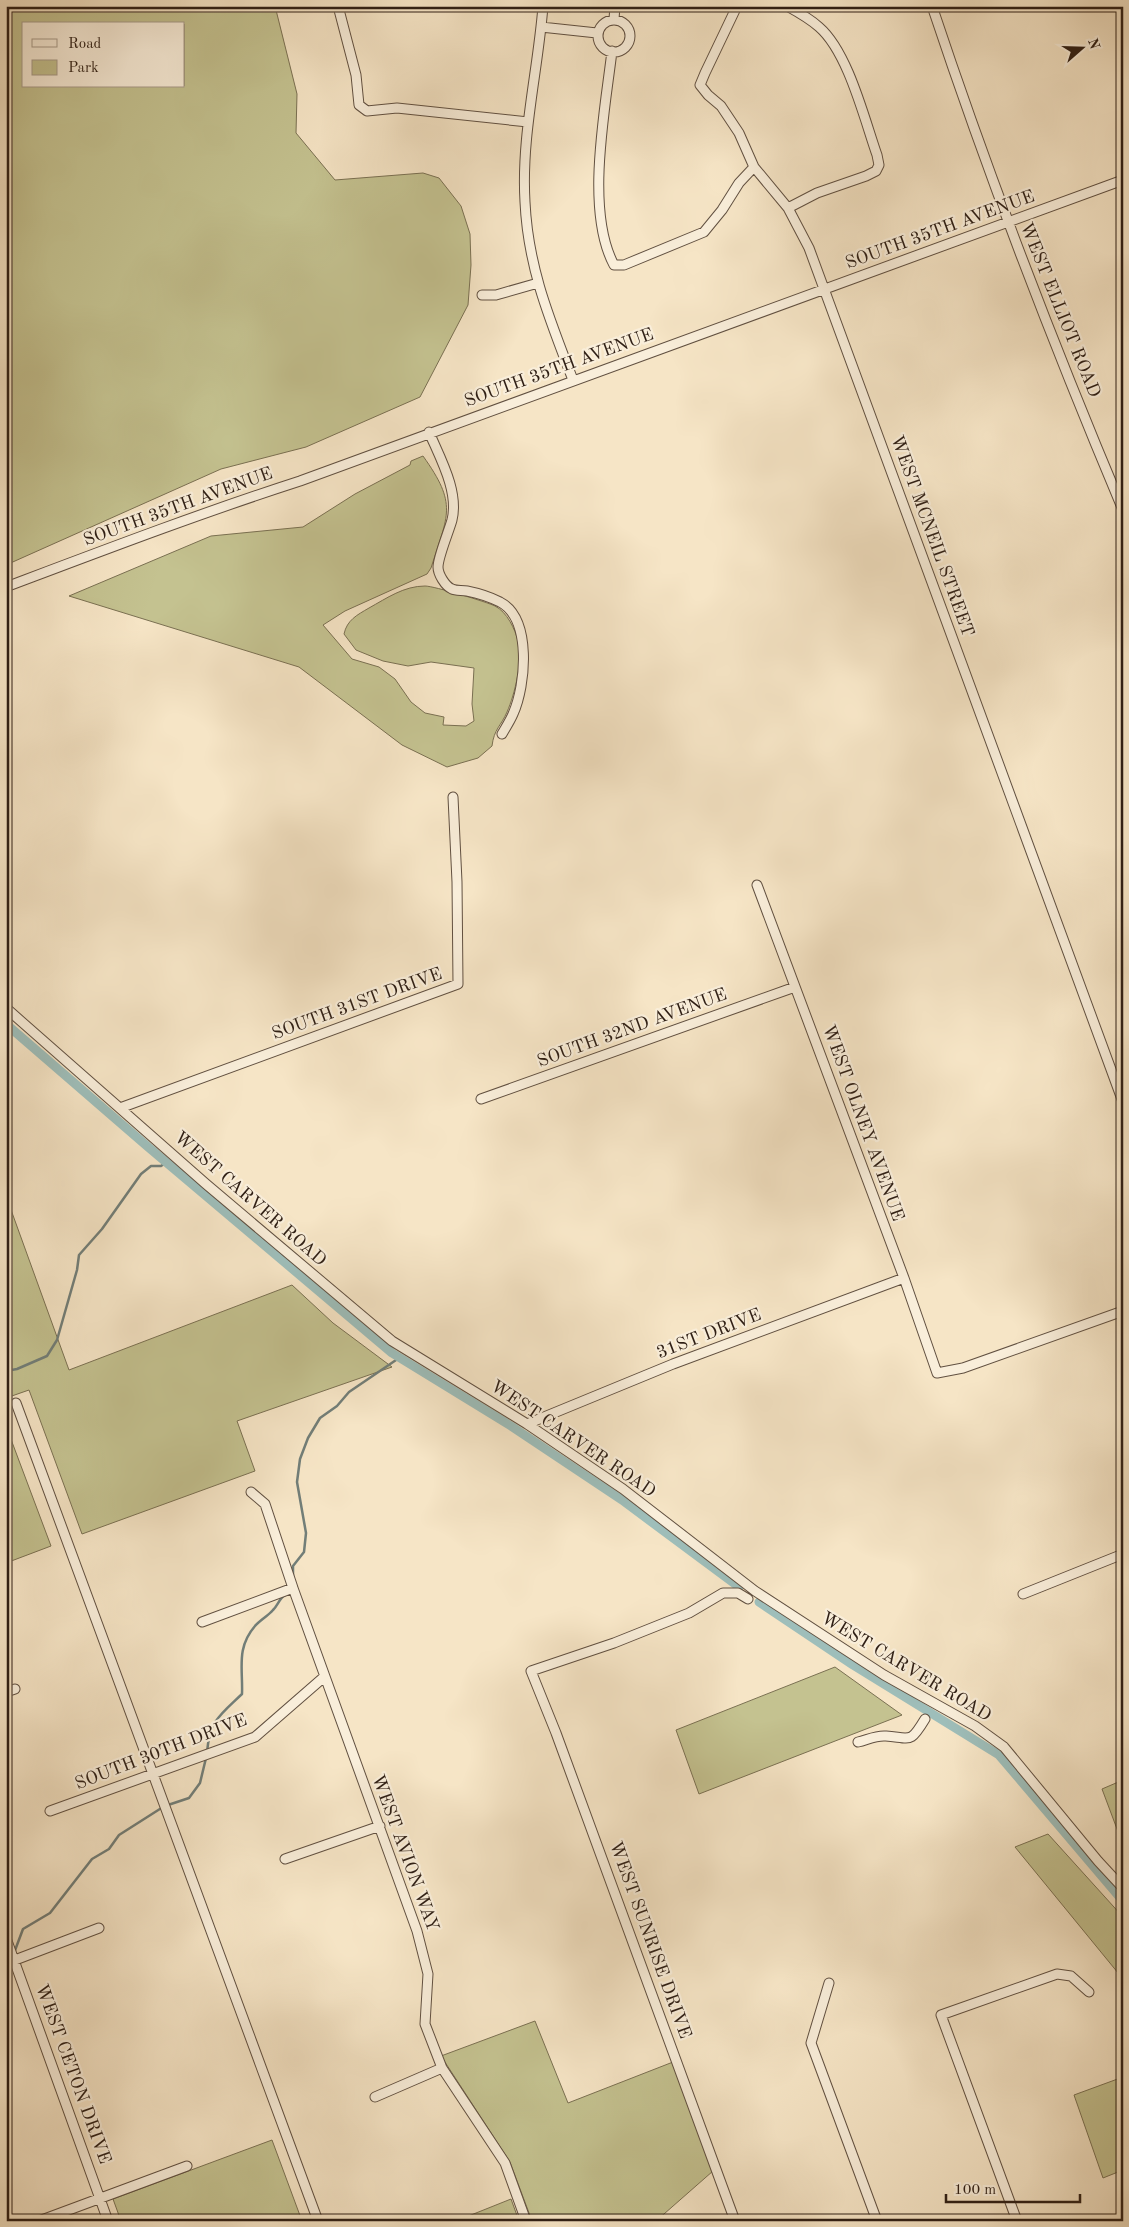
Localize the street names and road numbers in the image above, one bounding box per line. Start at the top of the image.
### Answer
street label: SOUTH 35TH AVENUE [843,187,1037,273]
street label: WEST ELLIOT ROAD [1017,220,1103,400]
street label: SOUTH 35TH AVENUE [462,325,656,411]
street label: WEST MCNEIL STREET [887,433,977,639]
street label: SOUTH 35TH AVENUE [81,464,275,550]
street label: SOUTH 31ST DRIVE [270,965,444,1043]
street label: SOUTH 32ND AVENUE [535,985,729,1071]
street label: WEST OLNEY AVENUE [819,1023,907,1223]
street label: WEST CARVER ROAD [171,1128,329,1270]
street label: 31ST DRIVE [654,1306,764,1362]
street label: WEST CARVER ROAD [487,1377,659,1501]
street label: WEST CARVER ROAD [818,1609,994,1725]
street label: SOUTH 30TH DRIVE [73,1711,249,1793]
street label: WEST AVION WAY [368,1772,442,1934]
street label: WEST SUNRISE DRIVE [606,1839,694,2041]
street label: WEST CETON DRIVE [32,1982,114,2166]

